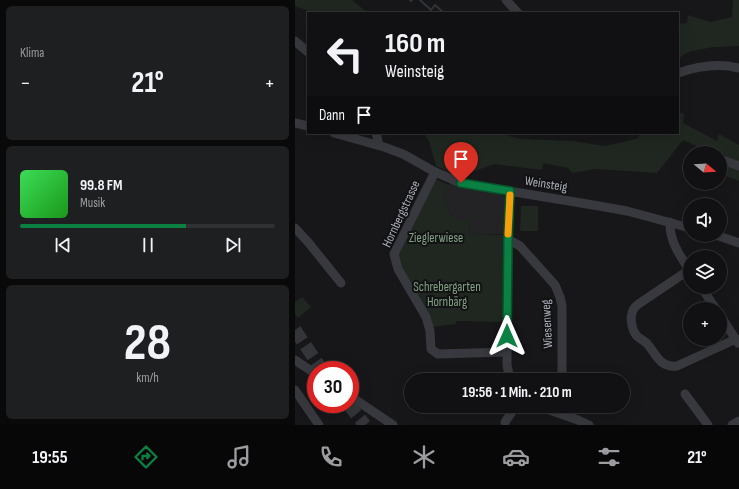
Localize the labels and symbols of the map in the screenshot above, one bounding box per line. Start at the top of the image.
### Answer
pin [444,142,478,183]
north arrow [683,146,727,190]
street label: Weinsteig [524,173,568,195]
street label: Hornbergstrasse [379,178,423,250]
park label: Zieglerwiese [409,230,463,246]
park label: Schrebergarten Hornbärg [413,279,481,310]
street label: Wiesenweg [538,299,556,349]
position arrow [486,315,528,357]
speed limit sign: 30 [307,361,359,413]

